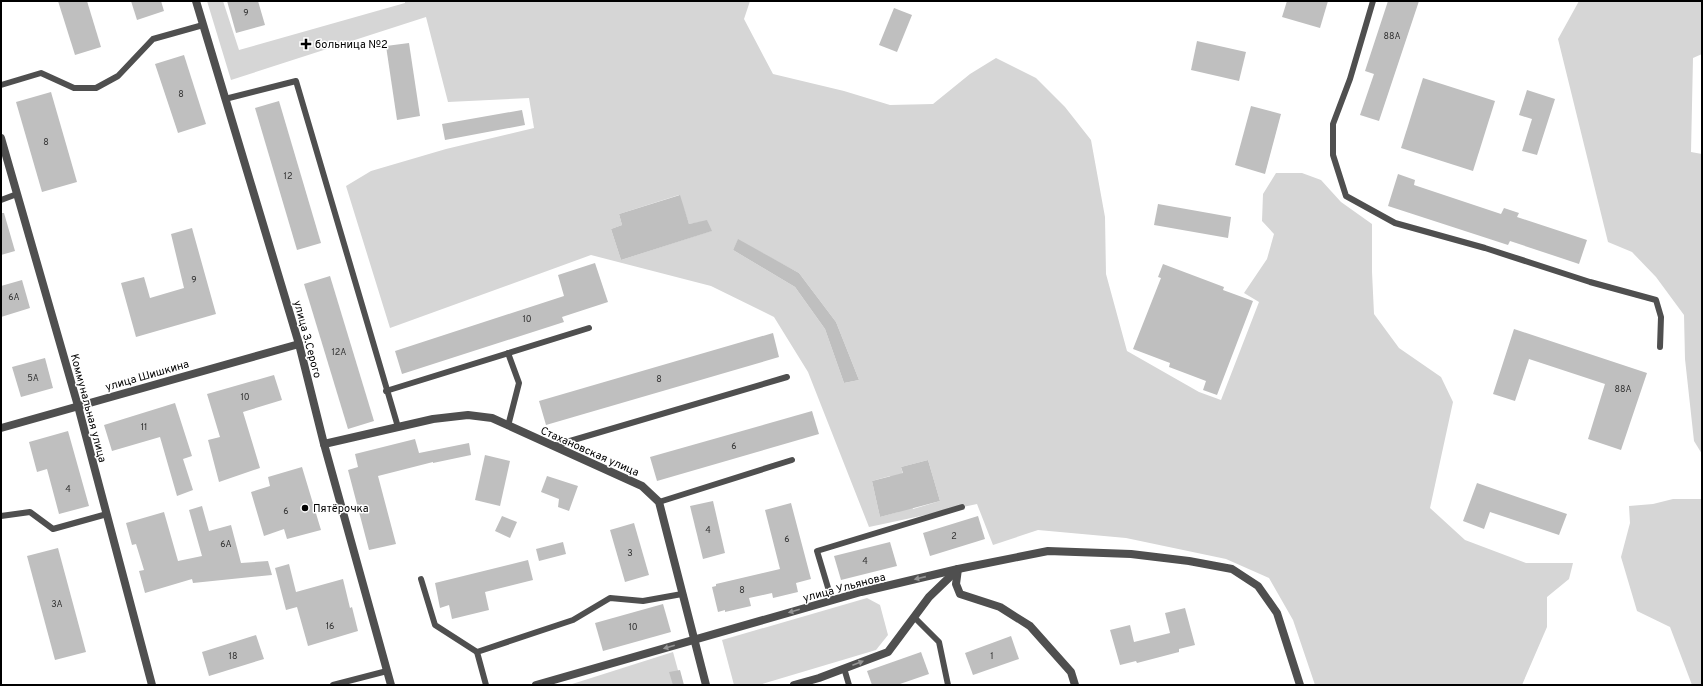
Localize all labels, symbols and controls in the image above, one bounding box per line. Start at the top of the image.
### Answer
house number: 9 [243,8,249,19]
house number: 88А [1383,31,1401,42]
marker: больница №2 [300,38,312,50]
place label: больница №2 [315,38,388,52]
house number: 8 [178,89,184,100]
house number: 8 [43,137,49,148]
house number: 12 [284,171,292,182]
house number: 9 [191,275,197,286]
house number: 6А [8,292,20,303]
street label: улица З.Серого [290,299,324,380]
house number: 10 [522,314,532,325]
house number: 12А [332,347,346,358]
street label: Коммунальная улица [67,352,109,464]
street label: улица Шишкина [104,357,191,395]
house number: 5А [27,373,39,384]
house number: 8 [656,374,662,385]
house number: 88А [1614,384,1632,395]
house number: 10 [240,392,250,403]
house number: 11 [141,422,147,433]
street label: Стахановская улица [538,424,641,480]
house number: 6 [731,441,737,452]
house number: 4 [65,484,71,495]
place label: Пятёрочка [313,502,369,516]
marker: Пятёрочка [300,503,310,513]
house number: 6 [283,506,289,517]
house number: 4 [705,525,711,536]
house number: 2 [951,531,957,542]
house number: 6 [784,534,790,545]
house number: 6А [220,539,232,550]
house number: 3 [627,548,633,559]
house number: 4 [862,556,868,567]
street label: улица Ульянова [802,570,887,606]
one-way arrow [914,576,926,582]
house number: 8 [739,585,745,596]
house number: 3А [51,599,63,610]
one-way arrow [788,608,800,614]
house number: 16 [326,621,334,632]
house number: 10 [628,622,638,633]
one-way arrow [663,644,675,650]
house number: 18 [229,651,237,662]
house number: 1 [990,651,994,662]
one-way arrow [852,660,864,666]

